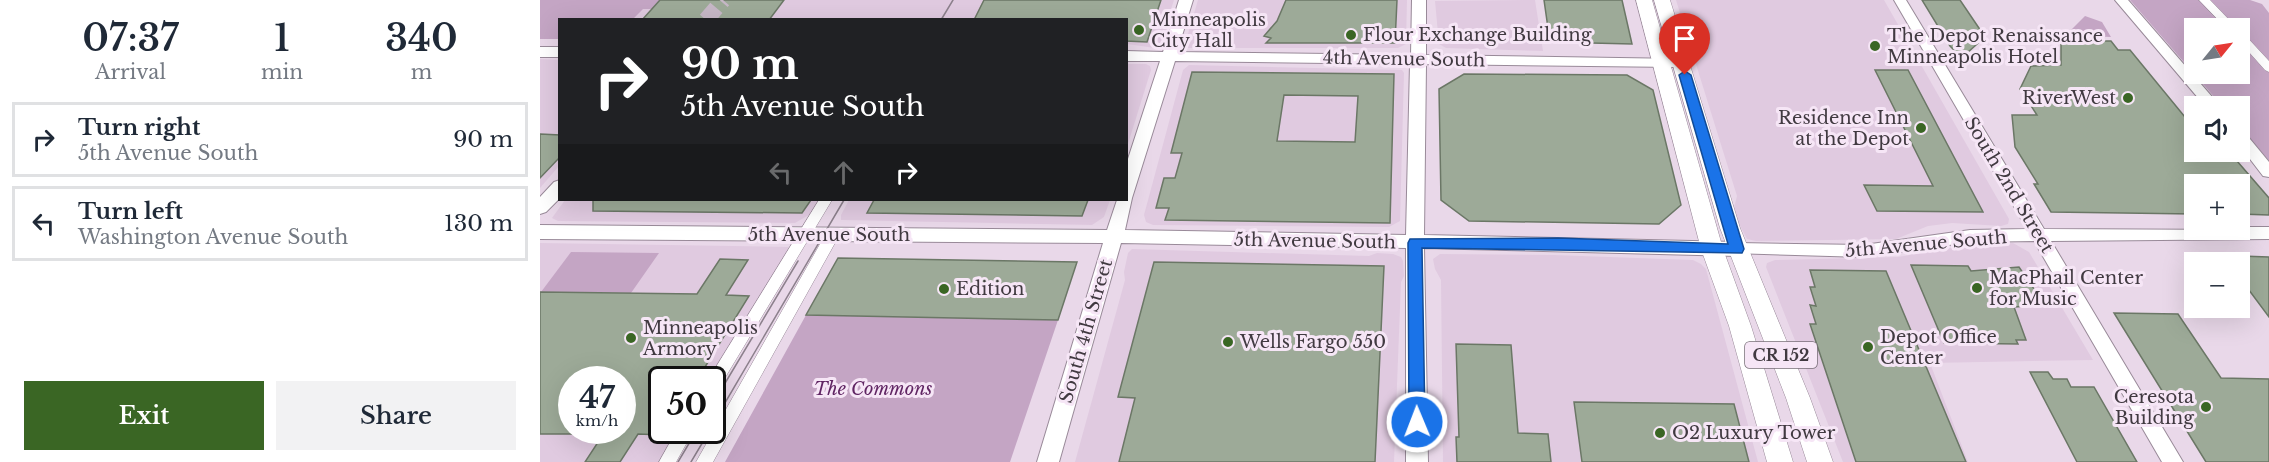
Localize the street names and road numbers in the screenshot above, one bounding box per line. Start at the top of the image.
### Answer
street label: 4th Avenue South [1323,47,1485,71]
street label: South 2nd Street [1960,113,2058,257]
street label: 5th Avenue South [748,224,910,246]
street label: 5th Avenue South [1844,226,2008,262]
street label: 5th Avenue South [1234,229,1396,253]
street label: South 4th Street [1055,256,1117,406]
road number: CR 152 [1745,342,1817,368]

